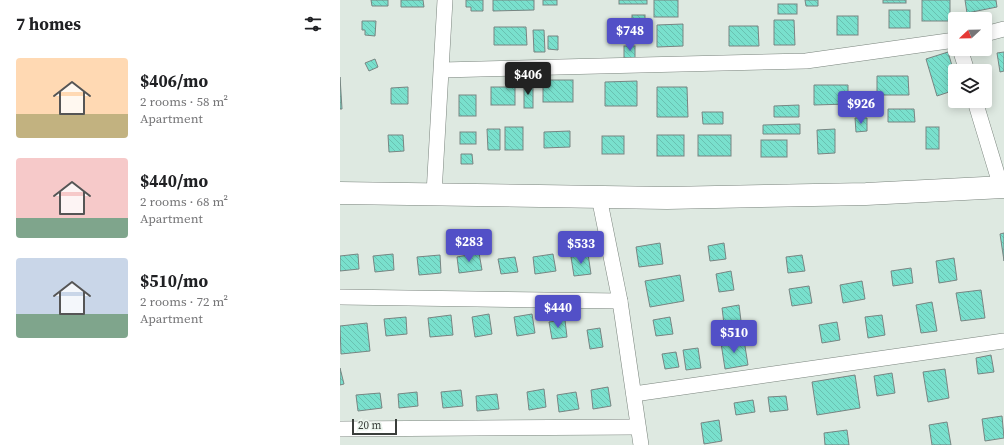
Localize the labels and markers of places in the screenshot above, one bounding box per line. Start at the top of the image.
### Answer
pin: $748 [606,18,654,52]
pin: $406 [504,62,552,96]
pin: $926 [837,91,885,125]
pin: $283 [445,229,493,263]
pin: $533 [557,231,605,265]
pin: $440 [534,295,582,329]
pin: $510 [710,320,758,354]

